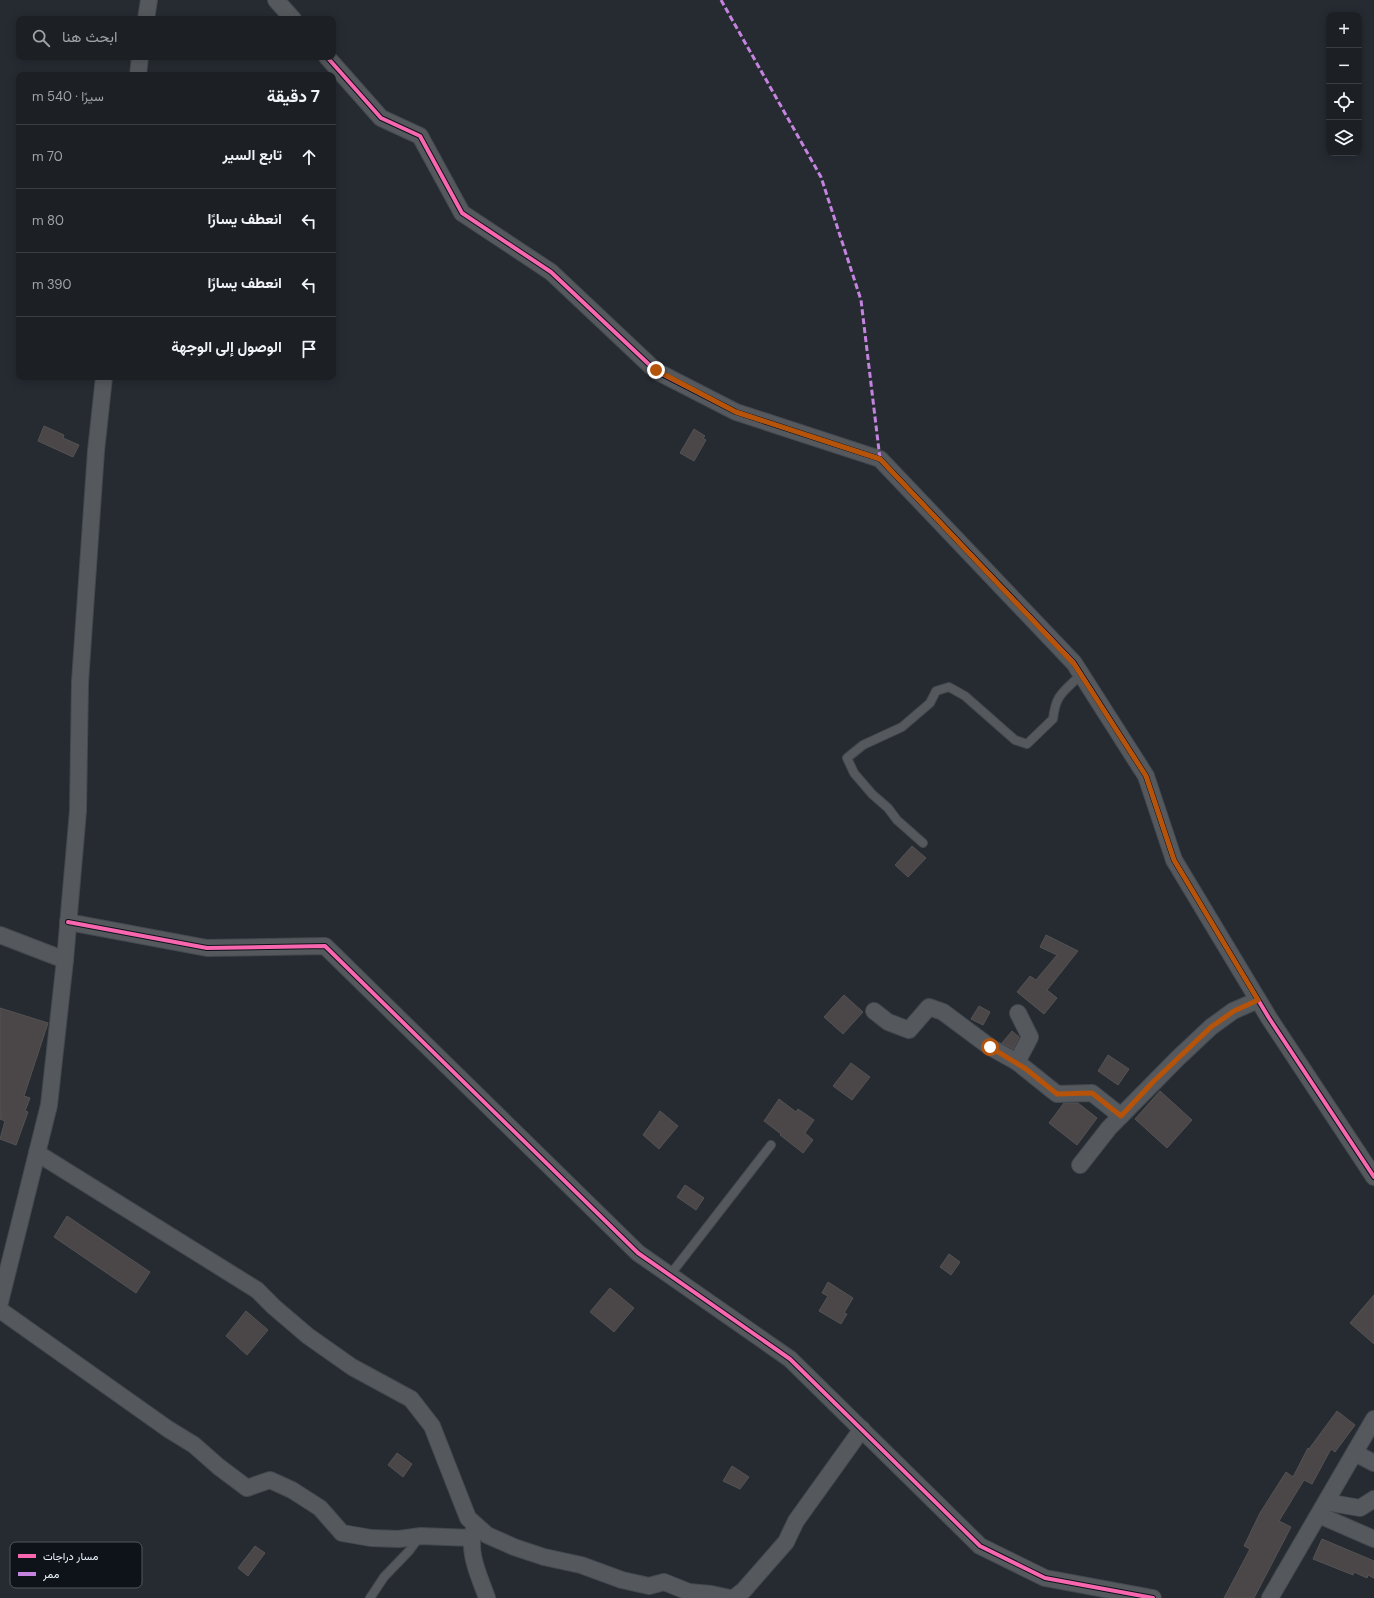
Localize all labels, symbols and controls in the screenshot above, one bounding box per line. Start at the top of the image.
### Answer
map controls [1326,12,1362,156]
button: + [1326,12,1362,48]
search box [16,16,336,60]
icon: search [30,27,52,49]
text: ابحث هنا [62,27,117,47]
button: − [1326,48,1362,84]
button: locate [1326,84,1362,120]
text: 7 دقيقة [267,85,320,107]
text: سيرًا · 540 m [32,88,104,105]
button: layers [1326,120,1362,156]
text: تابع السير [223,145,282,165]
icon: ahead [298,146,320,168]
text: 70 m [32,148,63,165]
text: انعطف يسارًا [207,209,282,229]
icon: left [298,210,320,232]
text: 80 m [32,212,64,229]
text: انعطف يسارًا [207,273,282,293]
icon: left [298,274,320,296]
text: 390 m [32,276,71,293]
text: الوصول إلى الوجهة [171,337,282,357]
icon: arrive [298,338,320,360]
route end [647,361,665,379]
route start [981,1038,999,1056]
legend [10,1542,142,1588]
text: مسار دراجات [43,1549,99,1563]
text: ممر [42,1567,60,1581]

